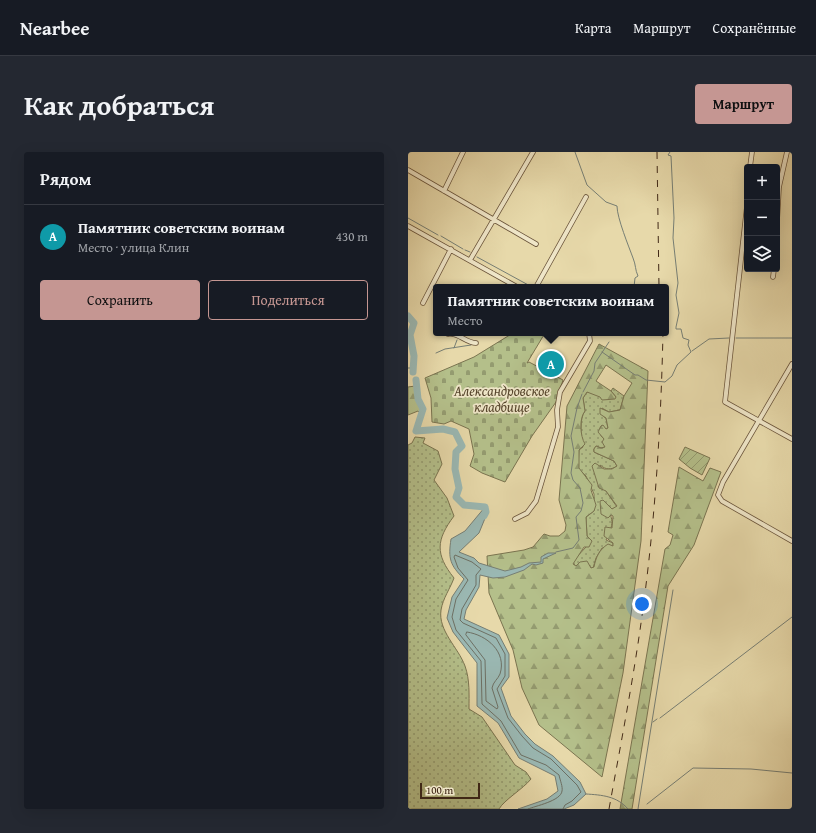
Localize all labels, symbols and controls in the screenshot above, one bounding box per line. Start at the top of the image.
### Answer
text: Nearbee [20,14,90,42]
text: Карта [575,18,611,38]
text: Маршрут [633,18,691,38]
text: Сохранённые [713,18,796,38]
text: Как добраться [24,84,214,125]
button: Маршрут [695,84,792,124]
map controls [744,164,780,272]
button: + [744,164,780,200]
text: Рядом [40,166,91,191]
button: − [744,200,780,236]
text: Памятник советским воинам [78,217,285,238]
text: A [49,227,57,246]
text: 430 m [336,227,368,246]
button: layers [744,236,780,272]
text: Место · улица Клин [78,238,189,257]
button: Сохранить [40,280,200,320]
button: Поделиться [208,280,368,320]
popup [433,284,669,336]
text: Памятник советским воинам [448,290,654,311]
text: Место [448,311,483,330]
pin: A [538,349,564,379]
park label: Александровское кладбище [453,381,550,417]
your location [632,594,652,614]
scale bar [420,781,480,800]
text: 100 m [426,782,453,798]

